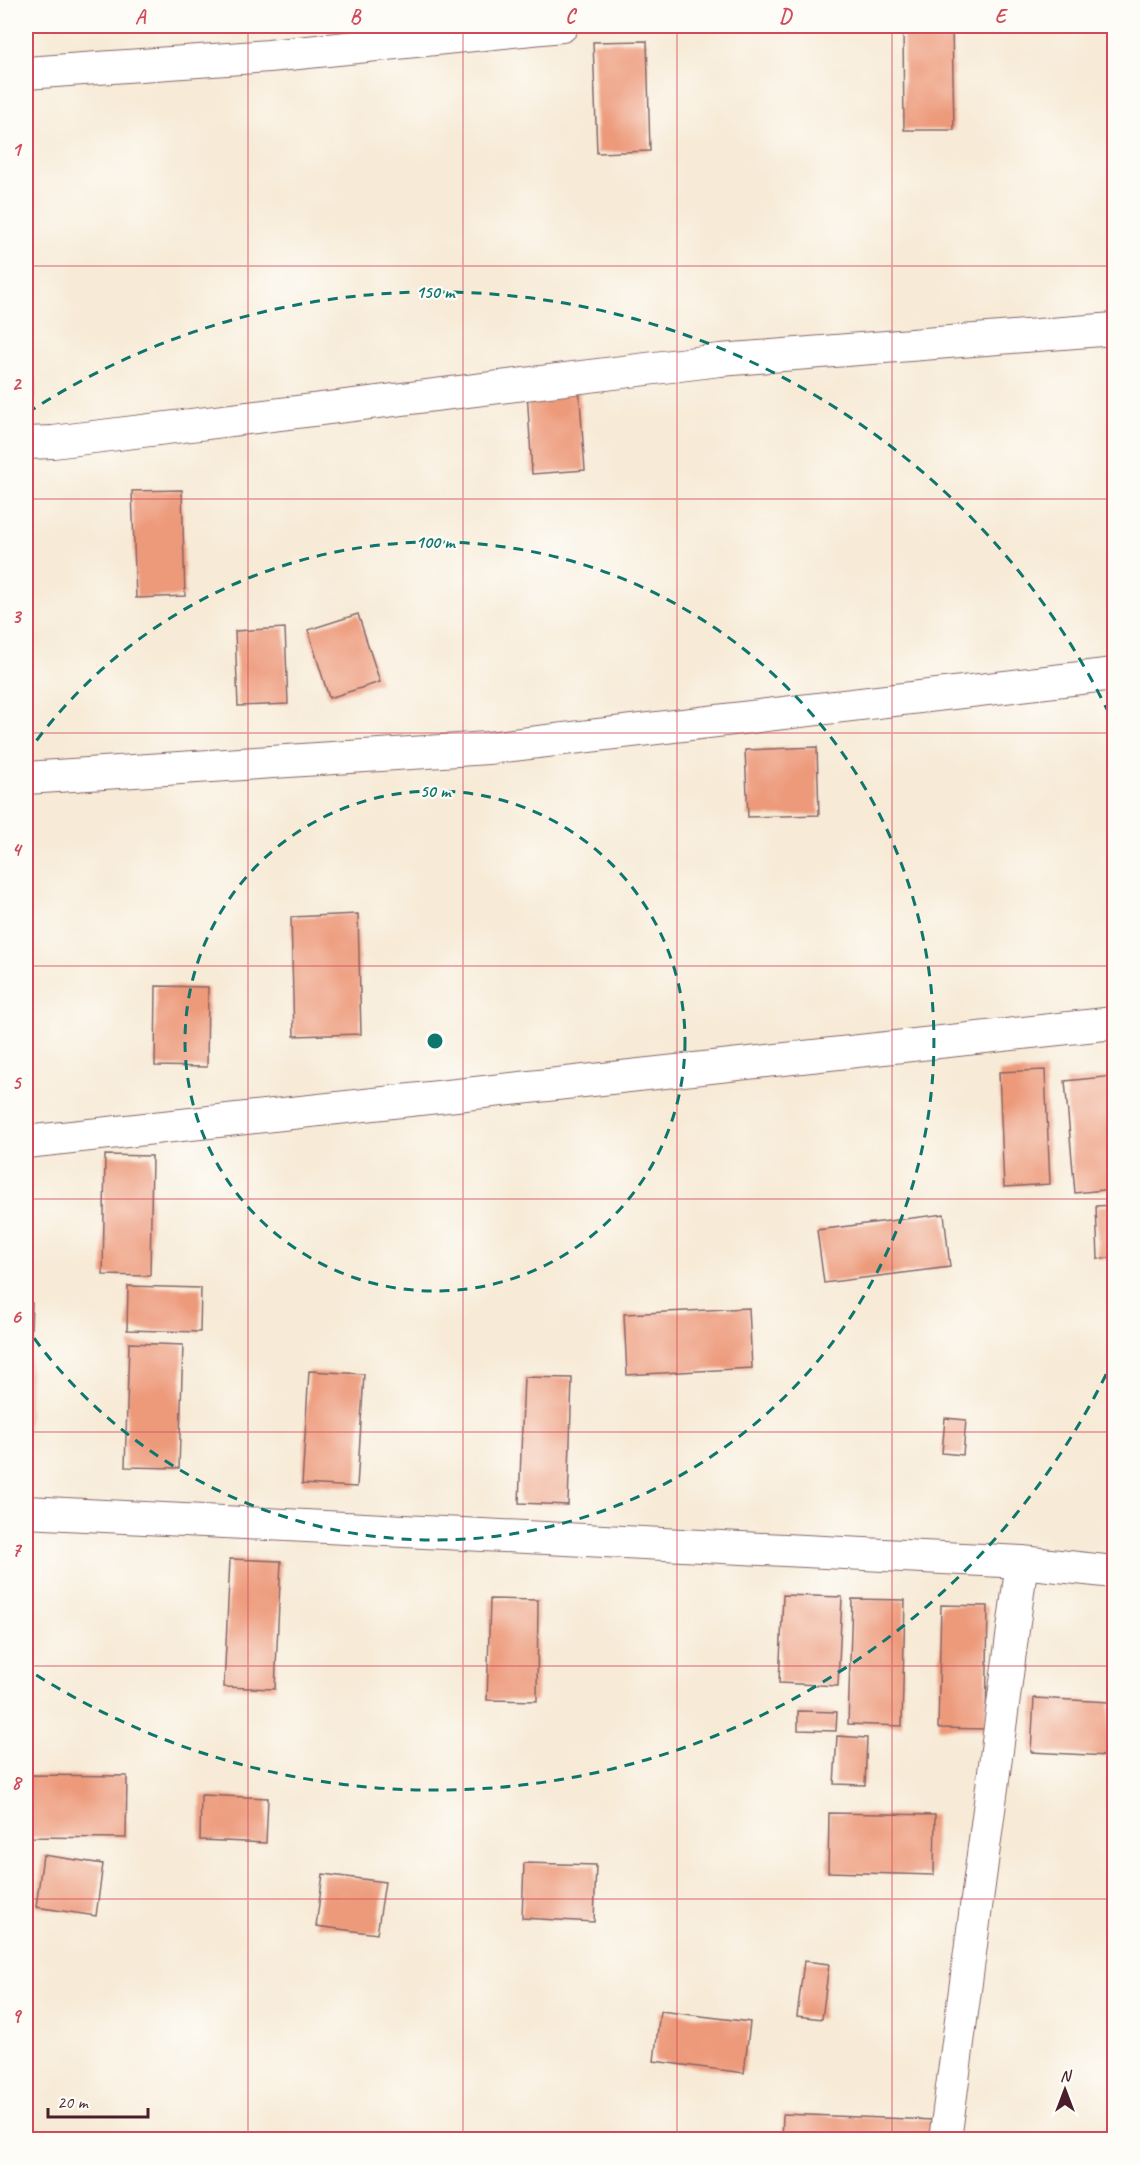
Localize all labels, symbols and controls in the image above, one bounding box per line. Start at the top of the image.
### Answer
text: A [135,4,147,29]
text: B [350,4,362,29]
text: C [565,4,577,29]
text: D [779,4,793,29]
text: E [995,4,1009,29]
text: 1 [12,137,23,162]
text: 150 m [416,281,456,303]
text: 2 [12,371,23,396]
text: 100 m [416,531,456,553]
text: 3 [12,604,23,629]
text: 50 m [420,780,452,802]
text: 4 [12,837,24,862]
centre of rings [425,1031,445,1051]
text: 5 [12,1070,23,1095]
text: 6 [11,1304,22,1329]
text: 7 [12,1537,23,1562]
text: 8 [12,1770,24,1795]
text: 9 [12,2003,23,2028]
north arrow [1035,2060,1095,2120]
text: N [1060,2066,1073,2086]
scale bar [48,2081,148,2119]
text: 20 m [57,2091,90,2113]

